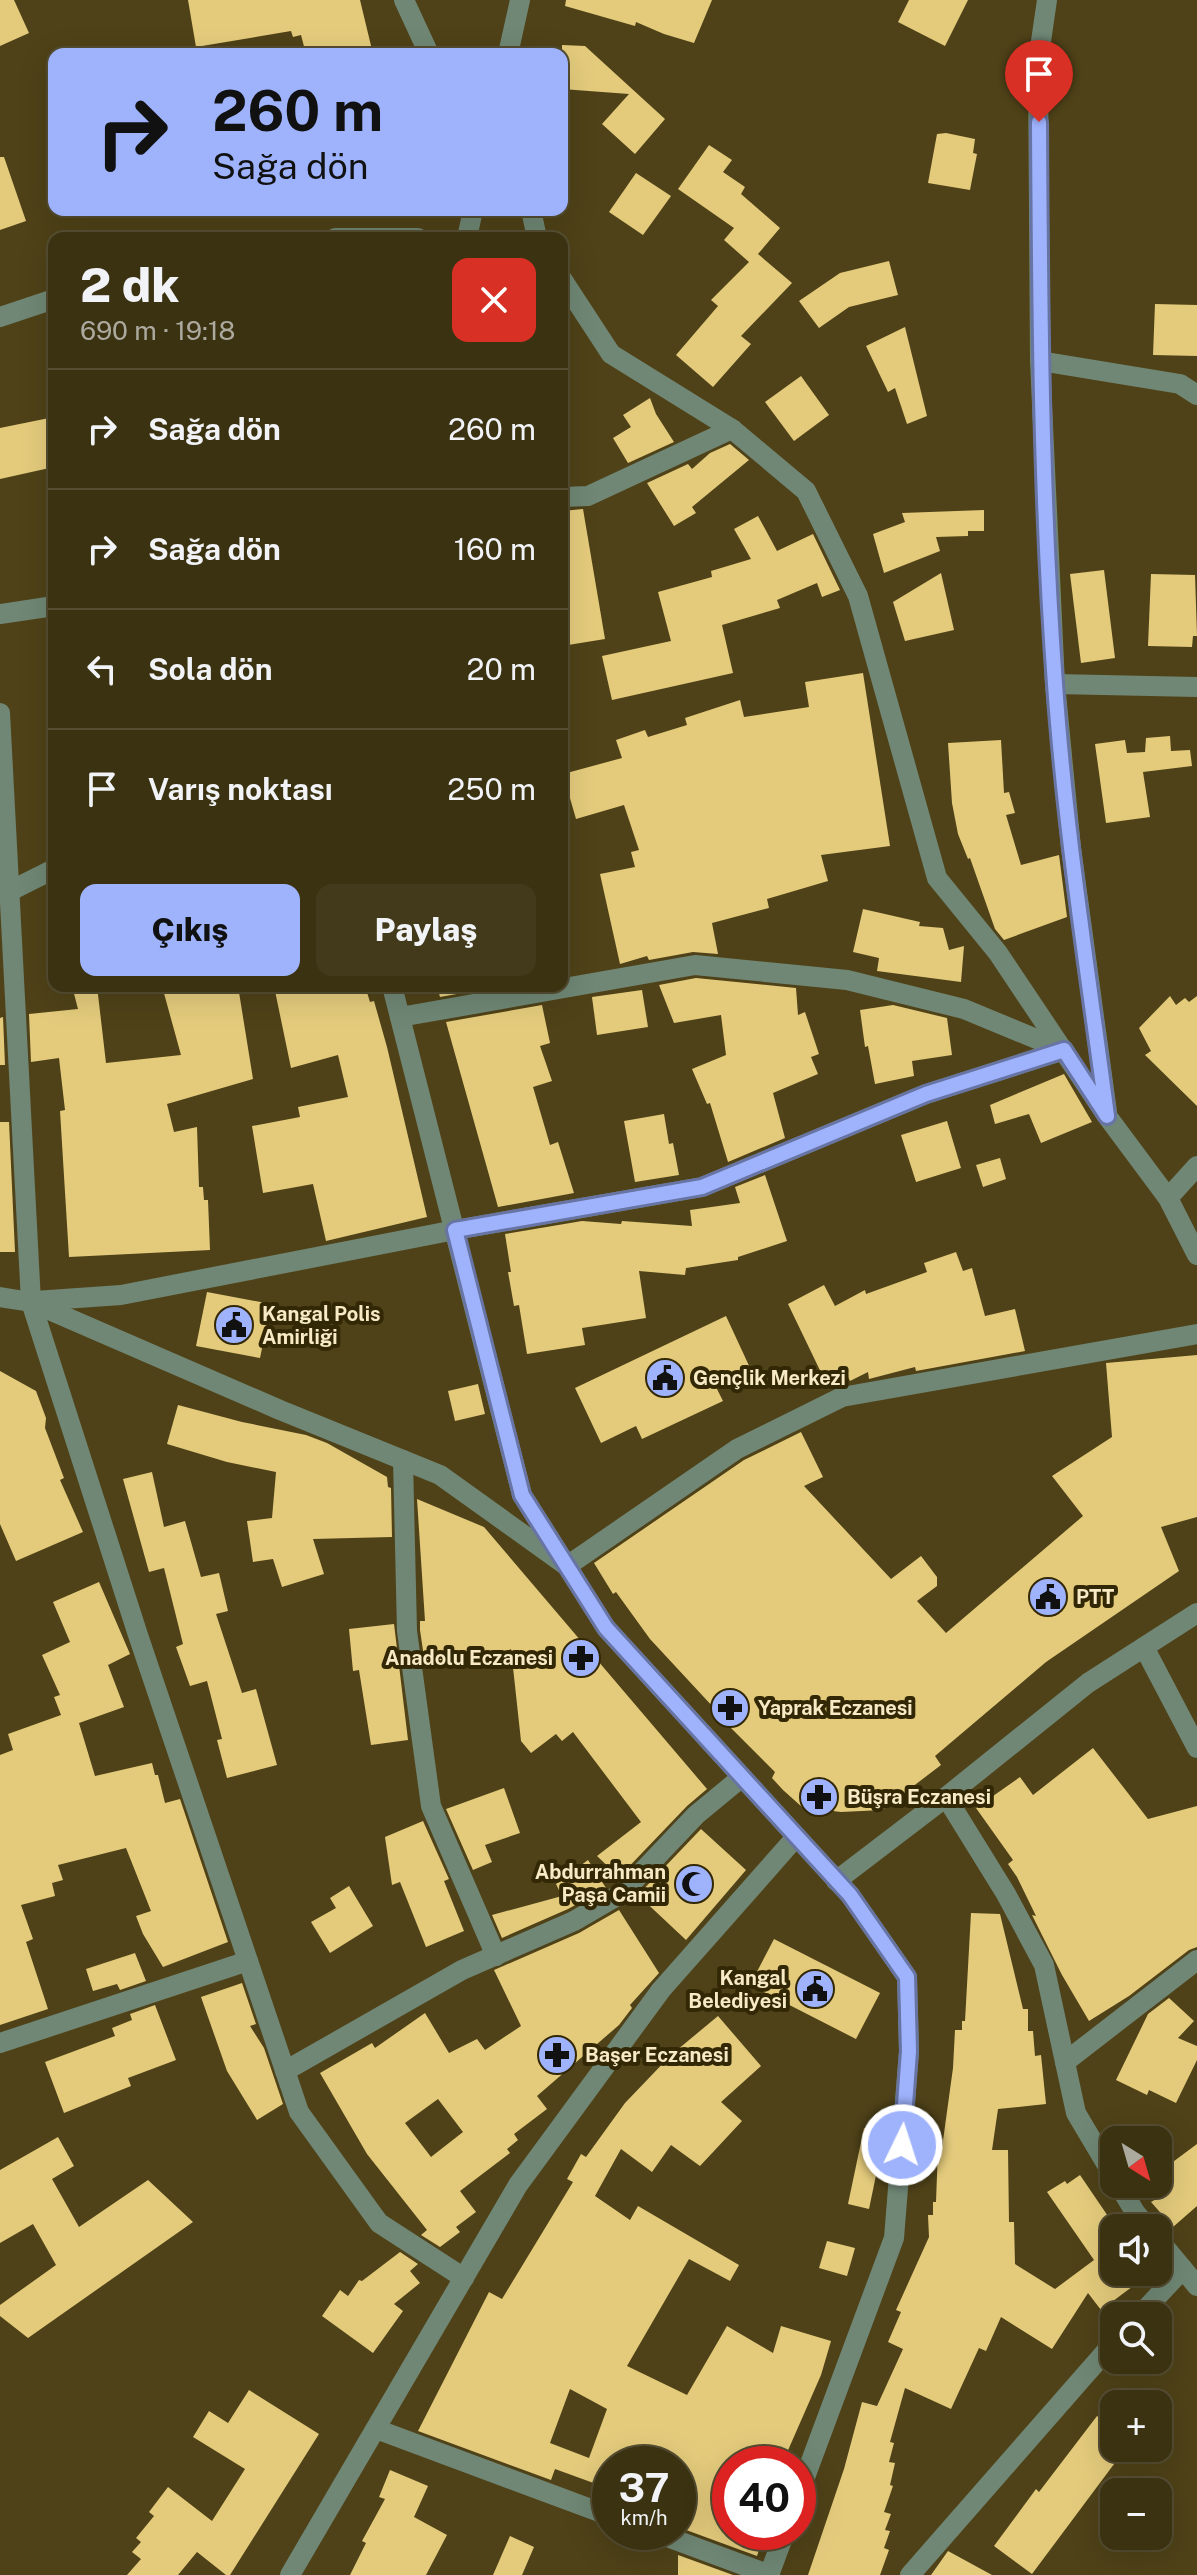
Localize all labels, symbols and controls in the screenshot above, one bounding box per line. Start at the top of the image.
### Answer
pin [1005,40,1073,122]
icon: arrive [1017,52,1061,96]
text: 260 m [212,78,383,144]
icon: right [80,80,184,184]
text: Sağa dön [212,145,369,187]
text: 2 dk [80,256,179,313]
button: close [452,258,536,342]
text: 690 m · 19:18 [80,315,235,346]
icon: right [80,407,124,451]
text: Sağa dön [148,411,281,447]
text: 260 m [448,411,536,447]
icon: right [80,527,124,571]
text: Sağa dön [148,531,281,567]
text: 160 m [454,531,536,567]
icon: left [80,647,124,691]
text: Sola dön [148,651,272,687]
text: 20 m [467,651,536,687]
icon: arrive [80,767,124,811]
text: Varış noktası [148,771,333,807]
text: 250 m [447,771,536,807]
button: Çıkış [80,884,300,976]
button: Paylaş [316,884,536,976]
place label: Kangal Polis Amirliği [262,1302,381,1349]
public building icon: Kangal Polis Amirliği [213,1304,255,1346]
public building icon: Gençlik Merkezi [644,1357,686,1399]
place label: Gençlik Merkezi [693,1366,846,1390]
public building icon: PTT [1027,1576,1069,1618]
place label: PTT [1076,1585,1114,1609]
pharmacy icon: Anadolu Eczanesi [560,1637,602,1679]
place label: Anadolu Eczanesi [385,1646,553,1670]
pharmacy icon: Yaprak Eczanesi [709,1687,751,1729]
place label: Yaprak Eczanesi [758,1696,913,1720]
pharmacy icon: Büşra Eczanesi [798,1776,840,1818]
place label: Büşra Eczanesi [847,1785,991,1809]
place label: Abdurrahman Paşa Camii [535,1860,666,1907]
mosque icon: Abdurrahman Paşa Camii [673,1863,715,1905]
place label: Kangal Belediyesi [688,1966,787,2013]
public building icon: Kangal Belediyesi [794,1968,836,2010]
pharmacy icon: Başer Eczanesi [536,2034,578,2076]
place label: Başer Eczanesi [585,2043,729,2067]
position arrow [860,2103,944,2187]
north arrow [1100,2126,1172,2198]
map controls [1100,2126,1172,2550]
button: sound [1100,2214,1172,2286]
button: search [1100,2302,1172,2374]
button: + [1100,2390,1172,2462]
speed limit sign: 40 [712,2446,816,2550]
text: 37 [619,2464,669,2511]
button: − [1100,2478,1172,2550]
text: km/h [620,2506,668,2530]

